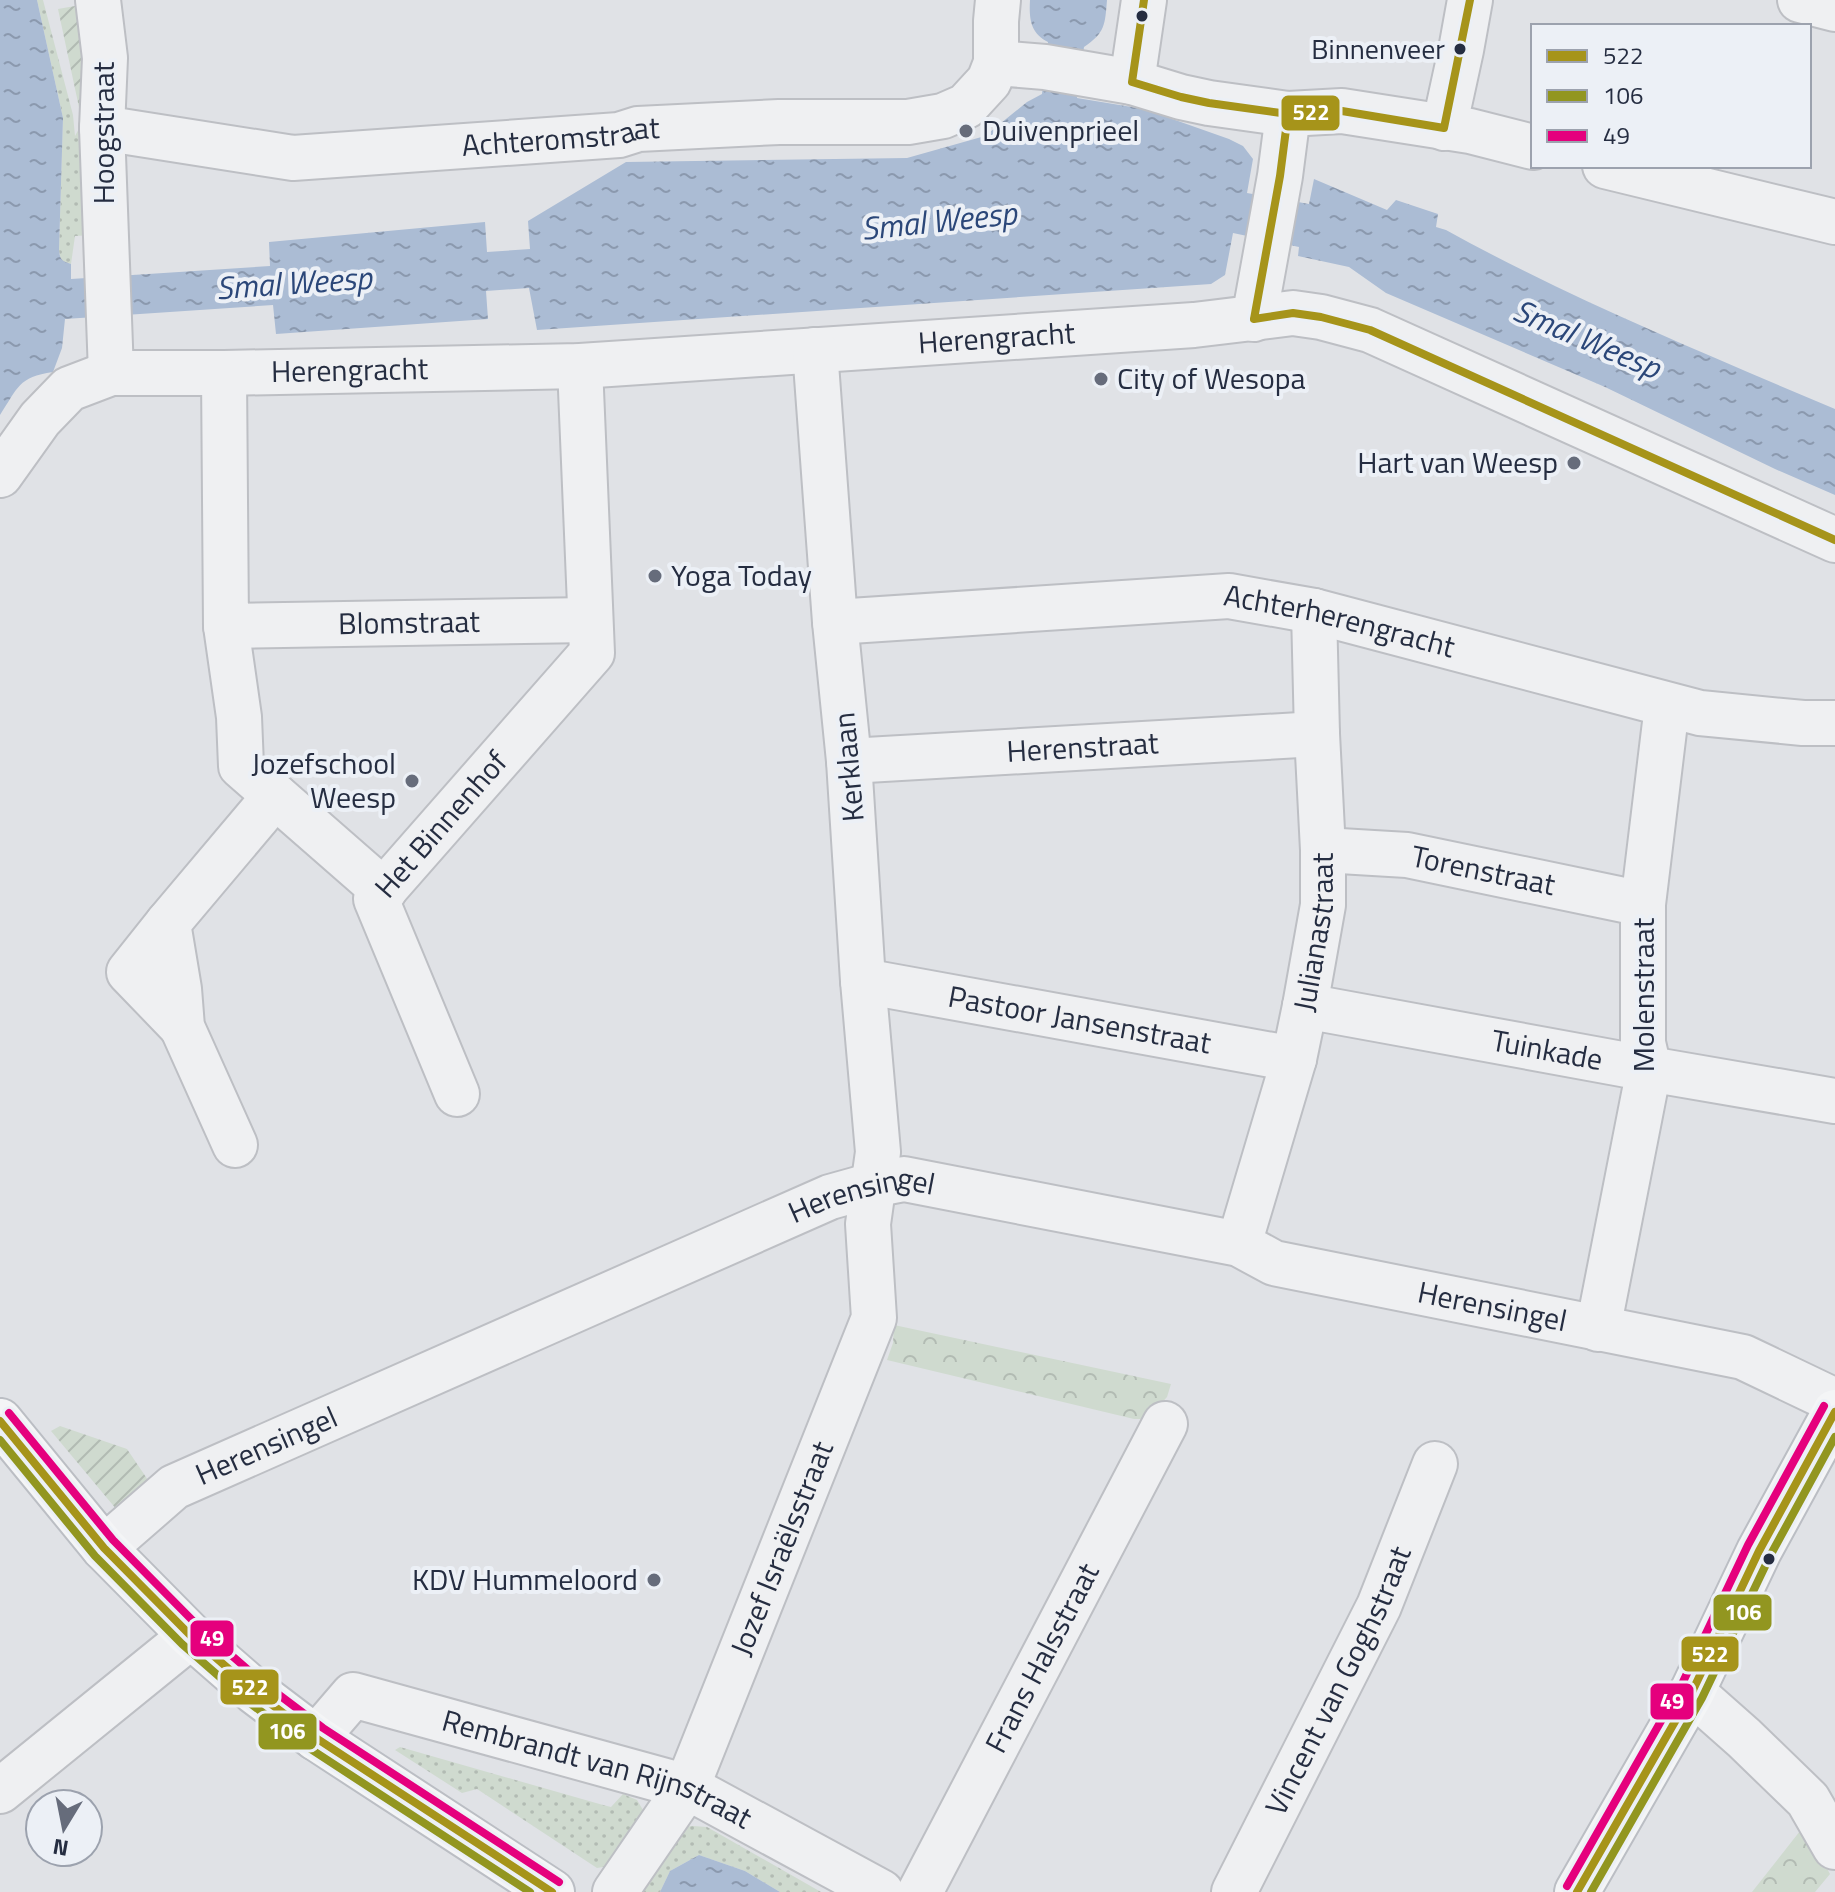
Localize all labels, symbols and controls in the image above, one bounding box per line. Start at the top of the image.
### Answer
unlabelled marker [1134,8,1150,24]
legend [1531,24,1811,168]
place label: Binnenveer [1311,27,1445,70]
text: 522 [1603,37,1643,73]
marker: Binnenveer [1452,41,1468,57]
street label: Hoogstraat [80,61,126,204]
text: 106 [1603,77,1643,113]
line badge: 522 [1280,94,1341,132]
text: 522 [1293,95,1329,129]
street label: Achteromstraat [460,104,661,168]
place label: Duivenprieel [982,107,1139,153]
text: 49 [1603,117,1630,153]
marker: Duivenprieel [957,122,975,140]
water label: Smal Weesp [859,188,1020,252]
water label: Smal Weesp [215,253,374,311]
water label: Smal Weesp [1506,286,1669,391]
street label: Herengracht [917,309,1077,365]
street label: Herengracht [270,345,429,394]
place label: City of Wesopa [1117,355,1306,401]
marker: City of Wesopa [1092,370,1110,388]
place label: Hart van Weesp [1357,439,1558,485]
marker: Hart van Weesp [1565,454,1583,472]
place label: Yoga Today [671,552,812,598]
marker: Yoga Today [646,567,664,585]
street label: Achterherengracht [1220,572,1461,669]
street label: Blomstraat [338,598,481,646]
street label: Kerklaan [820,710,876,824]
street label: Herenstraat [1005,719,1160,774]
place label: Jozefschool Weesp [251,740,396,820]
street label: Het Binnenhof [363,740,518,908]
marker: Jozefschool Weesp [403,772,421,790]
street label: Torenstraat [1407,833,1560,907]
street label: Julianastraat [1280,852,1345,1015]
street label: Molenstraat [1620,917,1666,1072]
street label: Pastoor Jansenstraat [945,973,1215,1066]
street label: Tuinkade [1488,1017,1606,1082]
street label: Herensingel [781,1154,939,1235]
street label: Herensingel [1414,1268,1571,1343]
street label: Herensingel [188,1394,344,1497]
street label: Jozef Israëlsstraat [718,1433,845,1663]
street label: Vincent van Goghstraat [1253,1538,1423,1823]
unlabelled marker [1761,1551,1777,1567]
street label: Frans Halsstraat [973,1554,1111,1761]
place label: KDV Hummeloord [412,1556,638,1602]
marker: KDV Hummeloord [645,1571,663,1589]
line badge: 106 [1712,1593,1773,1632]
text: 106 [1725,1595,1761,1629]
line badge: 49 [189,1619,235,1658]
text: 49 [200,1621,224,1655]
line badge: 522 [1680,1635,1740,1673]
text: 522 [1692,1637,1728,1671]
line badge: 522 [219,1668,280,1706]
text: 522 [232,1670,268,1704]
line badge: 49 [1649,1682,1695,1721]
text: 49 [1660,1684,1684,1718]
street label: Rembrandt van Rijnstraat [437,1697,761,1840]
line badge: 106 [257,1712,318,1751]
text: 106 [269,1714,305,1748]
north arrow [24,1788,104,1868]
text: N [50,1830,71,1866]

